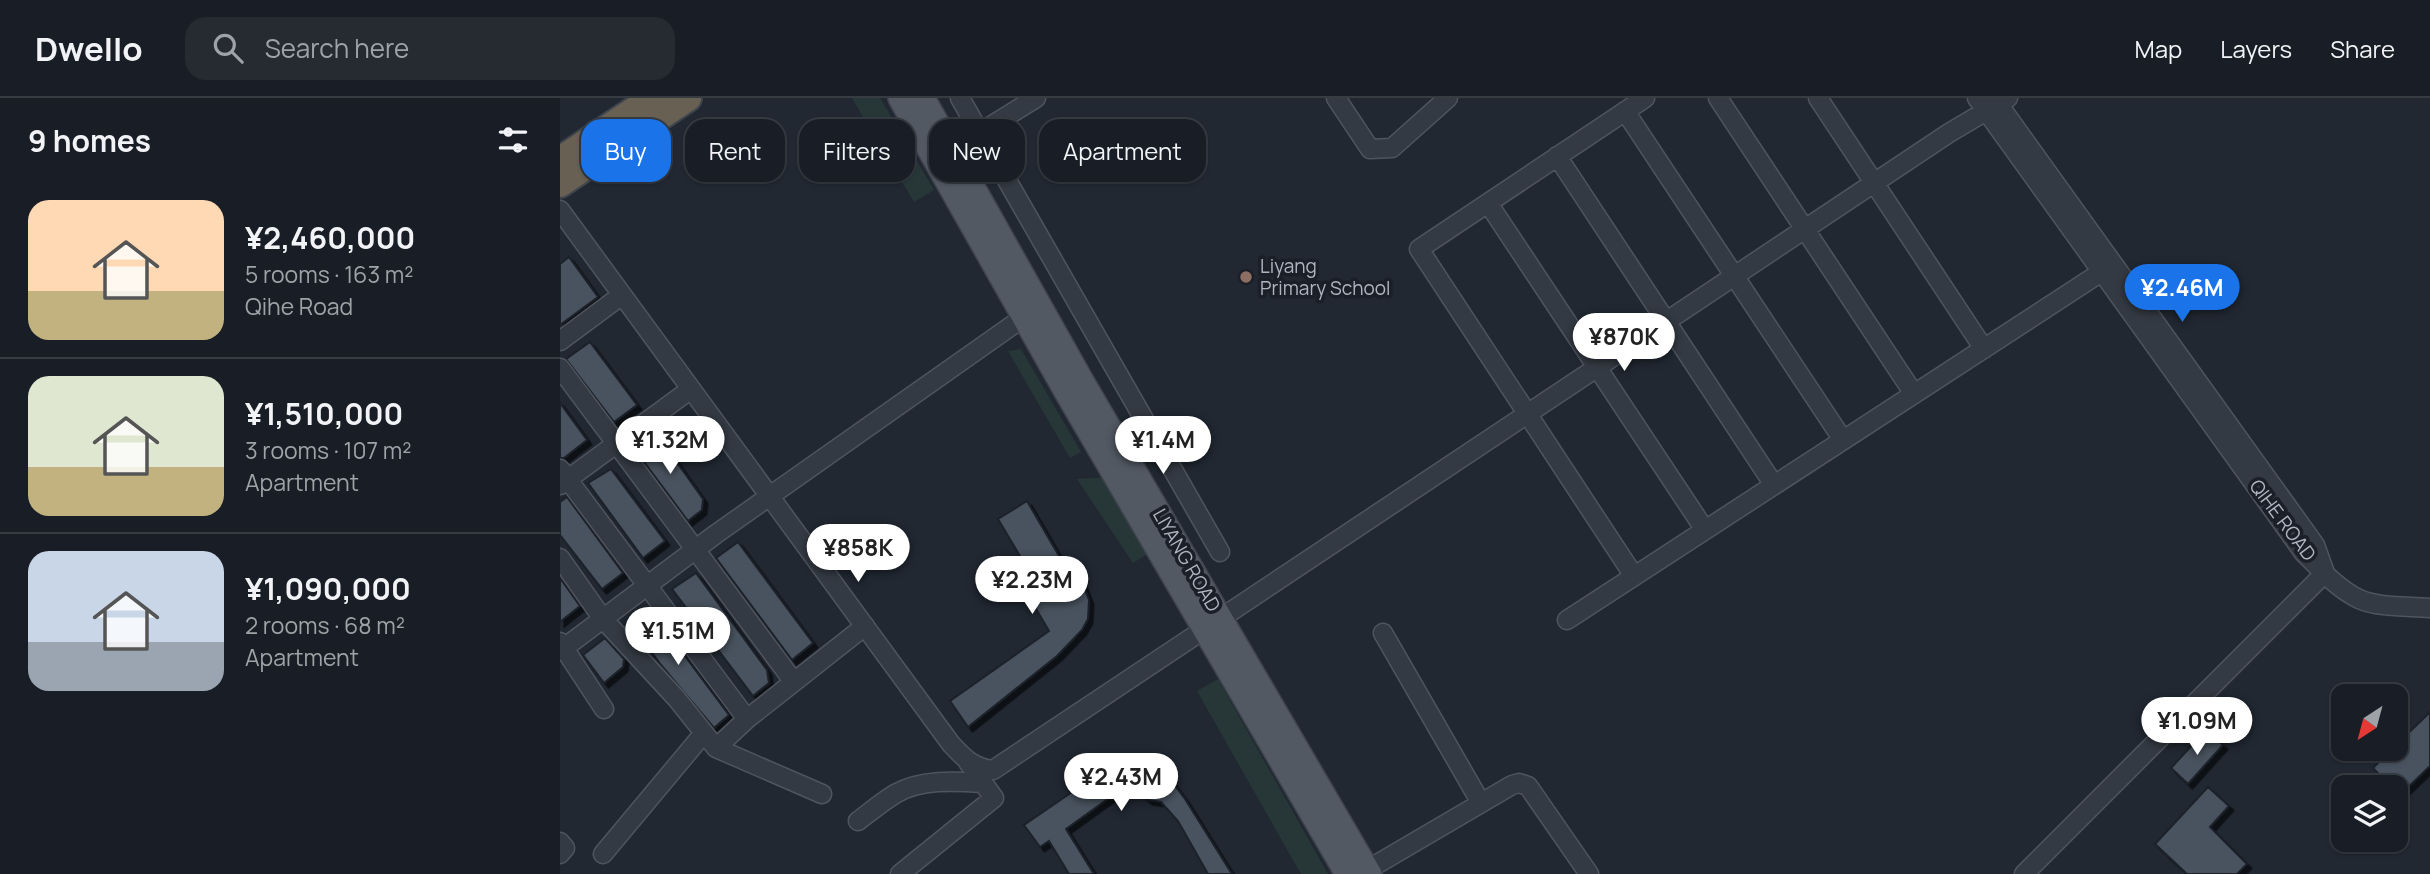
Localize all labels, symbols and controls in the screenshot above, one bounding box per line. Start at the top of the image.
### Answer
search box [185,17,675,80]
text: Dwello [35,26,143,71]
icon: search [209,29,247,67]
text: Search here [265,30,409,66]
text: Map [2135,32,2182,65]
text: Layers [2220,32,2292,65]
text: Share [2330,32,2395,65]
chip: Buy [581,119,671,182]
chip: Rent [685,119,785,182]
chip: Filters [799,119,915,182]
chip: New [929,119,1025,182]
chip: Apartment [1039,119,1206,182]
text: 9 homes [28,120,151,161]
icon: filters [494,121,532,159]
text: ¥2,460,000 [245,217,415,258]
icon: home [84,228,168,312]
place label: Liyang Primary School [1260,253,1390,301]
text: 5 rooms · 163 m² [245,258,413,290]
pin: ¥2.46M [2125,264,2239,324]
marker: Liyang Primary School [1238,269,1254,285]
text: ¥2.46M [2141,271,2223,303]
text: Qihe Road [245,290,353,322]
pin: ¥870K [1575,314,1673,373]
text: ¥870K [1589,320,1659,352]
text: ¥1,510,000 [245,393,403,434]
icon: home [84,404,168,488]
pin: ¥1.32M [613,416,727,476]
pin: ¥1.4M [1114,416,1212,476]
text: ¥1.32M [632,423,708,455]
text: ¥1.4M [1131,423,1195,455]
text: 3 rooms · 107 m² [245,434,411,466]
text: Apartment [245,466,359,498]
street label: QIHE ROAD [2244,474,2322,566]
street label: LIYANG ROAD [1147,504,1227,616]
pin: ¥858K [809,524,907,584]
text: ¥858K [823,531,893,563]
pin: ¥2.23M [975,556,1089,616]
text: ¥2.23M [991,563,1073,595]
text: ¥1,090,000 [245,568,411,609]
icon: home [84,579,168,663]
pin: ¥1.51M [621,608,735,667]
text: 2 rooms · 68 m² [245,609,405,641]
text: ¥1.51M [641,614,715,646]
text: Apartment [245,641,359,673]
north arrow [2331,684,2408,761]
map controls [2331,684,2408,852]
pin: ¥1.09M [2140,698,2254,757]
text: ¥1.09M [2157,704,2237,736]
pin: ¥2.43M [1064,754,1178,813]
text: ¥2.43M [1080,760,1162,792]
button: layers [2331,775,2408,852]

